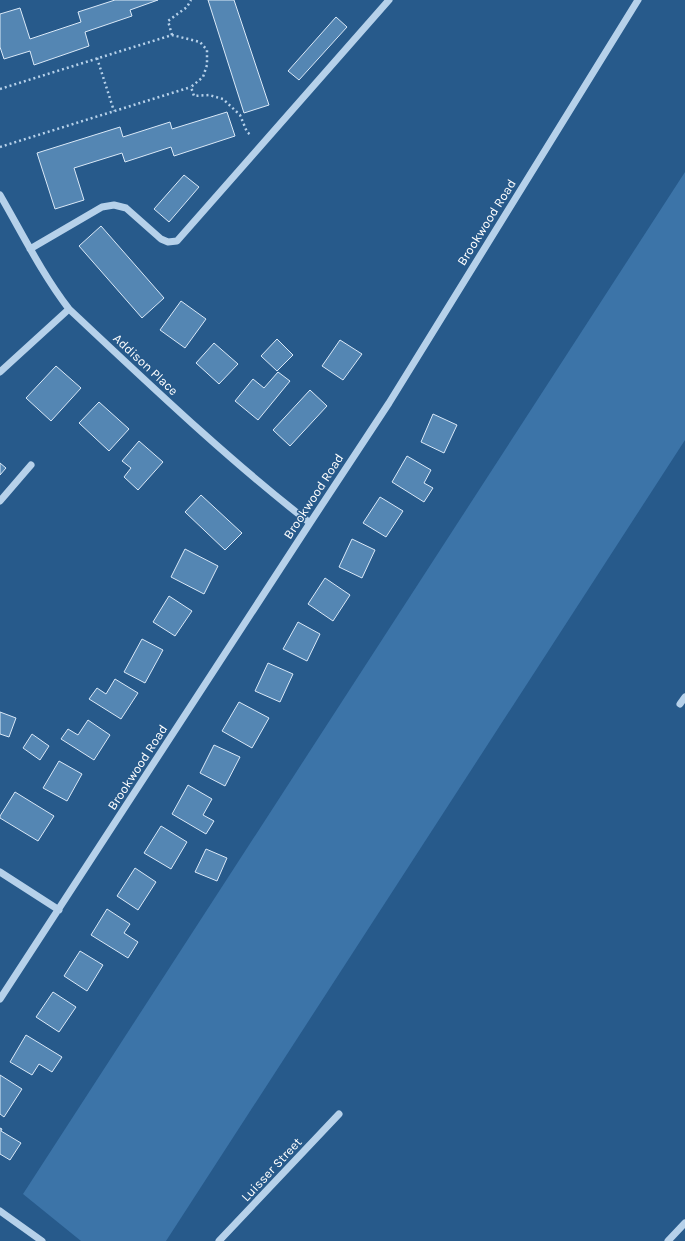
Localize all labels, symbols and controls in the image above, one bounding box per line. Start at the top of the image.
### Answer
street label: Brookwood Road [454,176,519,268]
street label: Addison Place [110,331,181,398]
street label: Brookwood Road [280,451,347,542]
street label: Brookwood Road [104,722,171,813]
street label: Luisser Street [238,1134,305,1204]

